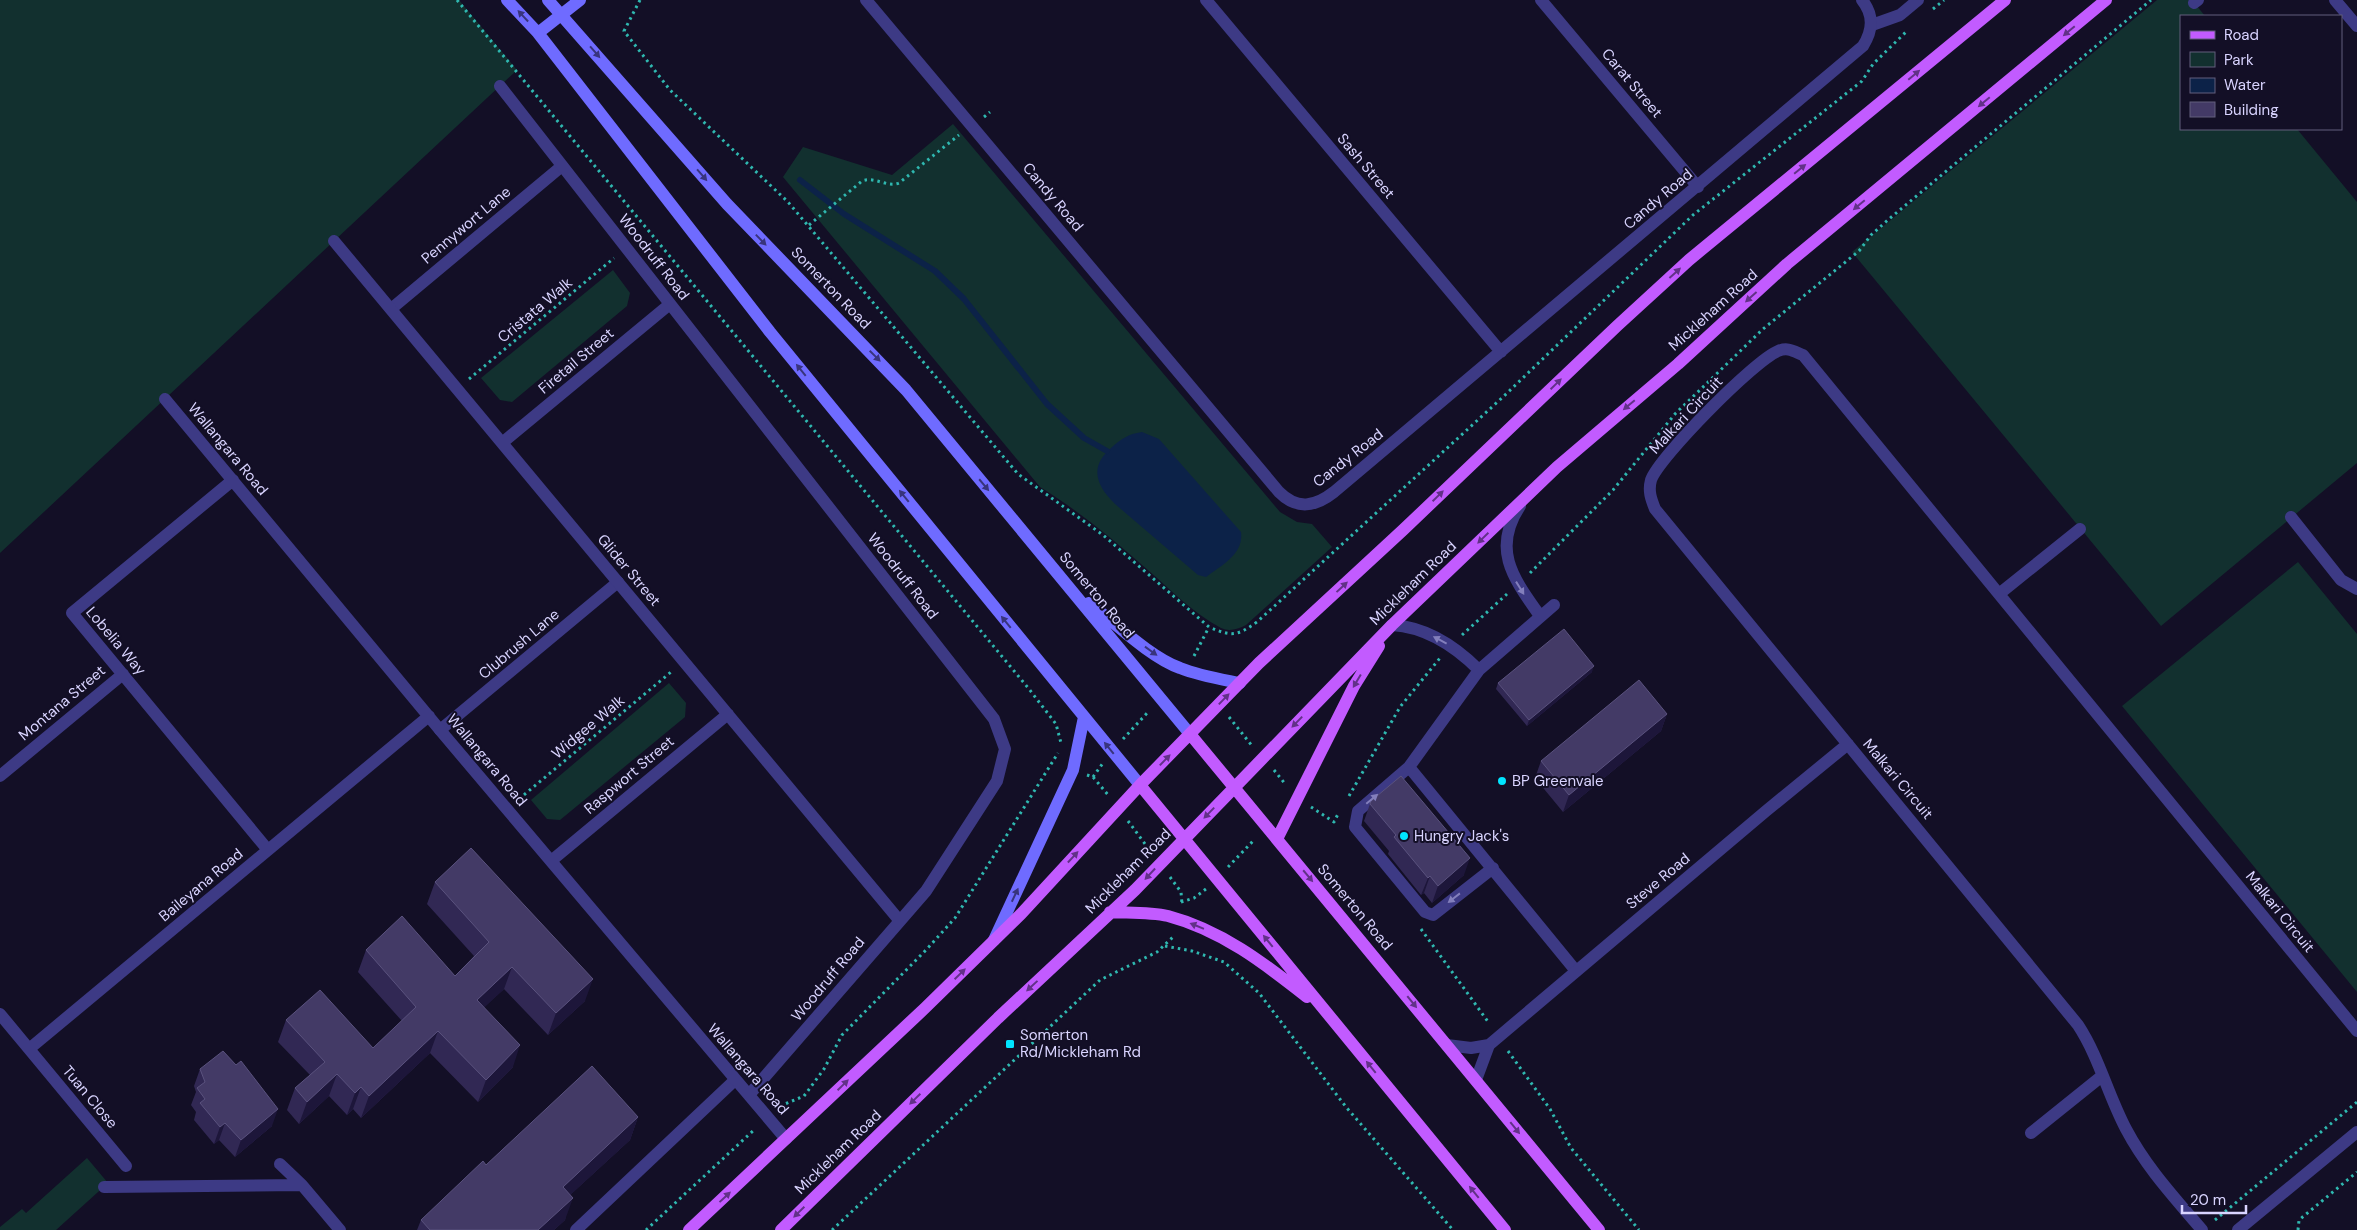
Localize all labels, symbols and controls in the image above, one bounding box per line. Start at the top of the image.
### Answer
one-way arrow [517,11,529,23]
legend [2180,15,2342,130]
text: Road [2224,25,2259,45]
one-way arrow [2063,26,2076,37]
street label: Carat Street [1597,44,1667,122]
one-way arrow [589,46,600,58]
text: Park [2224,50,2254,70]
one-way arrow [1908,70,1920,81]
text: Water [2224,75,2266,95]
one-way arrow [1978,96,1991,107]
text: Building [2224,100,2279,120]
street label: Sash Street [1333,129,1399,203]
street label: Candy Road [1018,158,1088,236]
street label: Candy Road [1619,164,1697,234]
one-way arrow [1793,164,1806,175]
one-way arrow [696,168,707,181]
street label: Pennywort Lane [417,182,515,268]
one-way arrow [1853,199,1865,210]
street label: Woodruff Road [614,210,694,304]
one-way arrow [755,233,767,245]
street label: Somerton Road [787,243,875,333]
street label: Mickleham Road [1664,265,1762,355]
one-way arrow [1668,267,1680,279]
street label: Cristata Walk [493,273,577,347]
one-way arrow [1745,291,1757,303]
street label: Firetail Street [534,323,618,398]
one-way arrow [868,350,880,362]
one-way arrow [796,364,807,377]
street label: Malkari Circuit [1645,372,1727,458]
one-way arrow [1549,378,1561,390]
street label: Wallangara Road [184,399,272,499]
one-way arrow [1623,399,1636,410]
street label: Candy Road [1309,424,1387,492]
one-way arrow [978,478,990,490]
one-way arrow [898,490,909,503]
one-way arrow [1432,490,1444,502]
street label: Woodruff Road [863,529,943,623]
street label: Glider Street [593,530,665,610]
one-way arrow [1477,531,1489,543]
street label: Mickleham Road [1365,536,1461,630]
street label: Somerton Road [1055,548,1139,642]
one-way arrow [1335,581,1347,593]
one-way arrow [1516,581,1525,594]
street label: Lobelia Way [81,603,151,680]
street label: Clubrush Lane [474,604,564,684]
one-way arrow [1001,616,1012,629]
one-way arrow [1433,636,1448,644]
one-way arrow [1144,646,1158,656]
street label: Montana Street [14,661,110,745]
one-way arrow [1352,674,1361,688]
street label: Widgee Walk [547,690,629,763]
one-way arrow [1218,693,1230,705]
street label: Wallangara Road [443,710,531,810]
one-way arrow [1291,716,1303,728]
street label: Raspwort Street [580,731,678,818]
street label: Malkari Circuit [1858,735,1938,824]
one-way arrow [1103,742,1115,754]
one-way arrow [1159,754,1171,766]
place label: BP Greenvale [1512,771,1603,791]
marker: BP Greenvale [1496,775,1508,787]
one-way arrow [1365,794,1378,805]
one-way arrow [1203,807,1215,819]
street label: Mickleham Road [1081,824,1175,918]
place label: Hungry Jack's [1414,826,1509,846]
marker: Hungry Jack's [1398,830,1410,842]
street label: Baileyana Road [155,844,247,926]
street label: Steve Road [1622,848,1694,914]
one-way arrow [1067,852,1079,864]
street label: Somerton Road [1313,860,1397,954]
one-way arrow [1144,867,1156,879]
street label: Malkari Circuit [2241,867,2319,957]
one-way arrow [1303,870,1314,883]
one-way arrow [1011,888,1019,902]
one-way arrow [1448,893,1461,904]
one-way arrow [1190,922,1204,930]
street label: Woodruff Road [787,933,869,1025]
one-way arrow [1263,935,1274,947]
one-way arrow [953,968,965,980]
one-way arrow [1027,980,1039,992]
one-way arrow [1406,995,1417,1008]
street label: Wallangara Road [703,1019,793,1119]
place label: Somerton Rd/Mickleham Rd [1020,1025,1141,1062]
marker: Somerton Rd/Mickleham Rd [1004,1038,1016,1050]
street label: Tuan Close [58,1061,122,1133]
one-way arrow [1366,1061,1377,1074]
one-way arrow [837,1079,849,1091]
one-way arrow [910,1093,922,1105]
street label: Mickleham Road [790,1105,886,1199]
one-way arrow [1509,1121,1520,1134]
scale bar [2182,1182,2246,1214]
one-way arrow [1469,1186,1480,1199]
text: 20 m [2190,1190,2226,1210]
one-way arrow [719,1191,731,1203]
one-way arrow [794,1206,806,1218]

